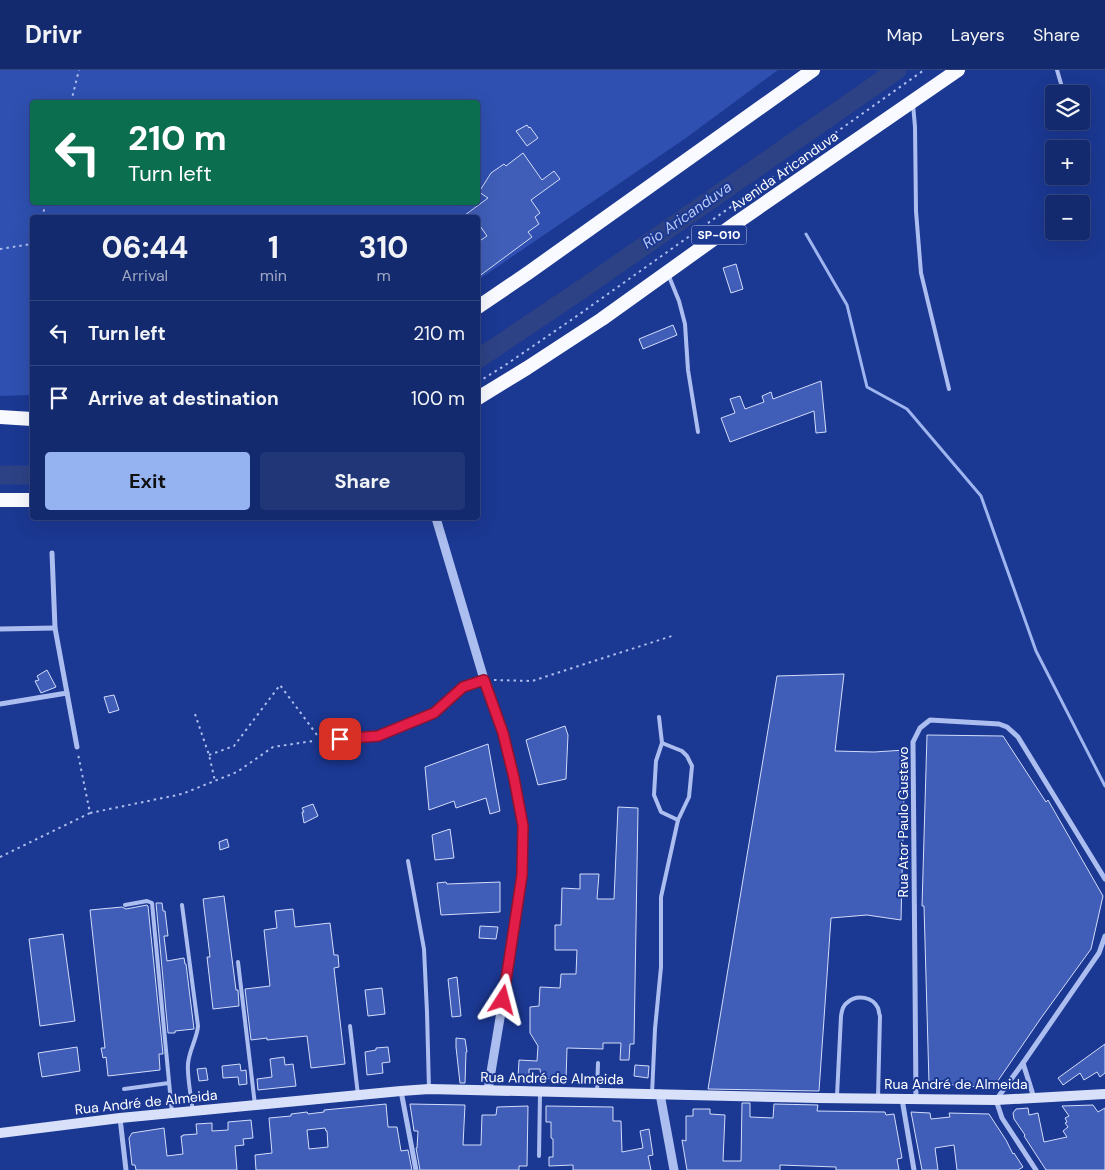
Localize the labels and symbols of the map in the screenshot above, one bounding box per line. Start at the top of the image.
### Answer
street label: Avenida Aricanduva [726,127,842,215]
water label: Rio Aricanduva [638,177,736,253]
road number: SP-010 [692,226,746,244]
pin [319,718,361,760]
street label: Rua Ator Paulo Gustavo [894,747,912,898]
position arrow [476,973,528,1025]
street label: Rua André de Almeida [480,1068,624,1088]
street label: Rua André de Almeida [884,1075,1028,1093]
street label: Rua André de Almeida [74,1086,218,1118]

